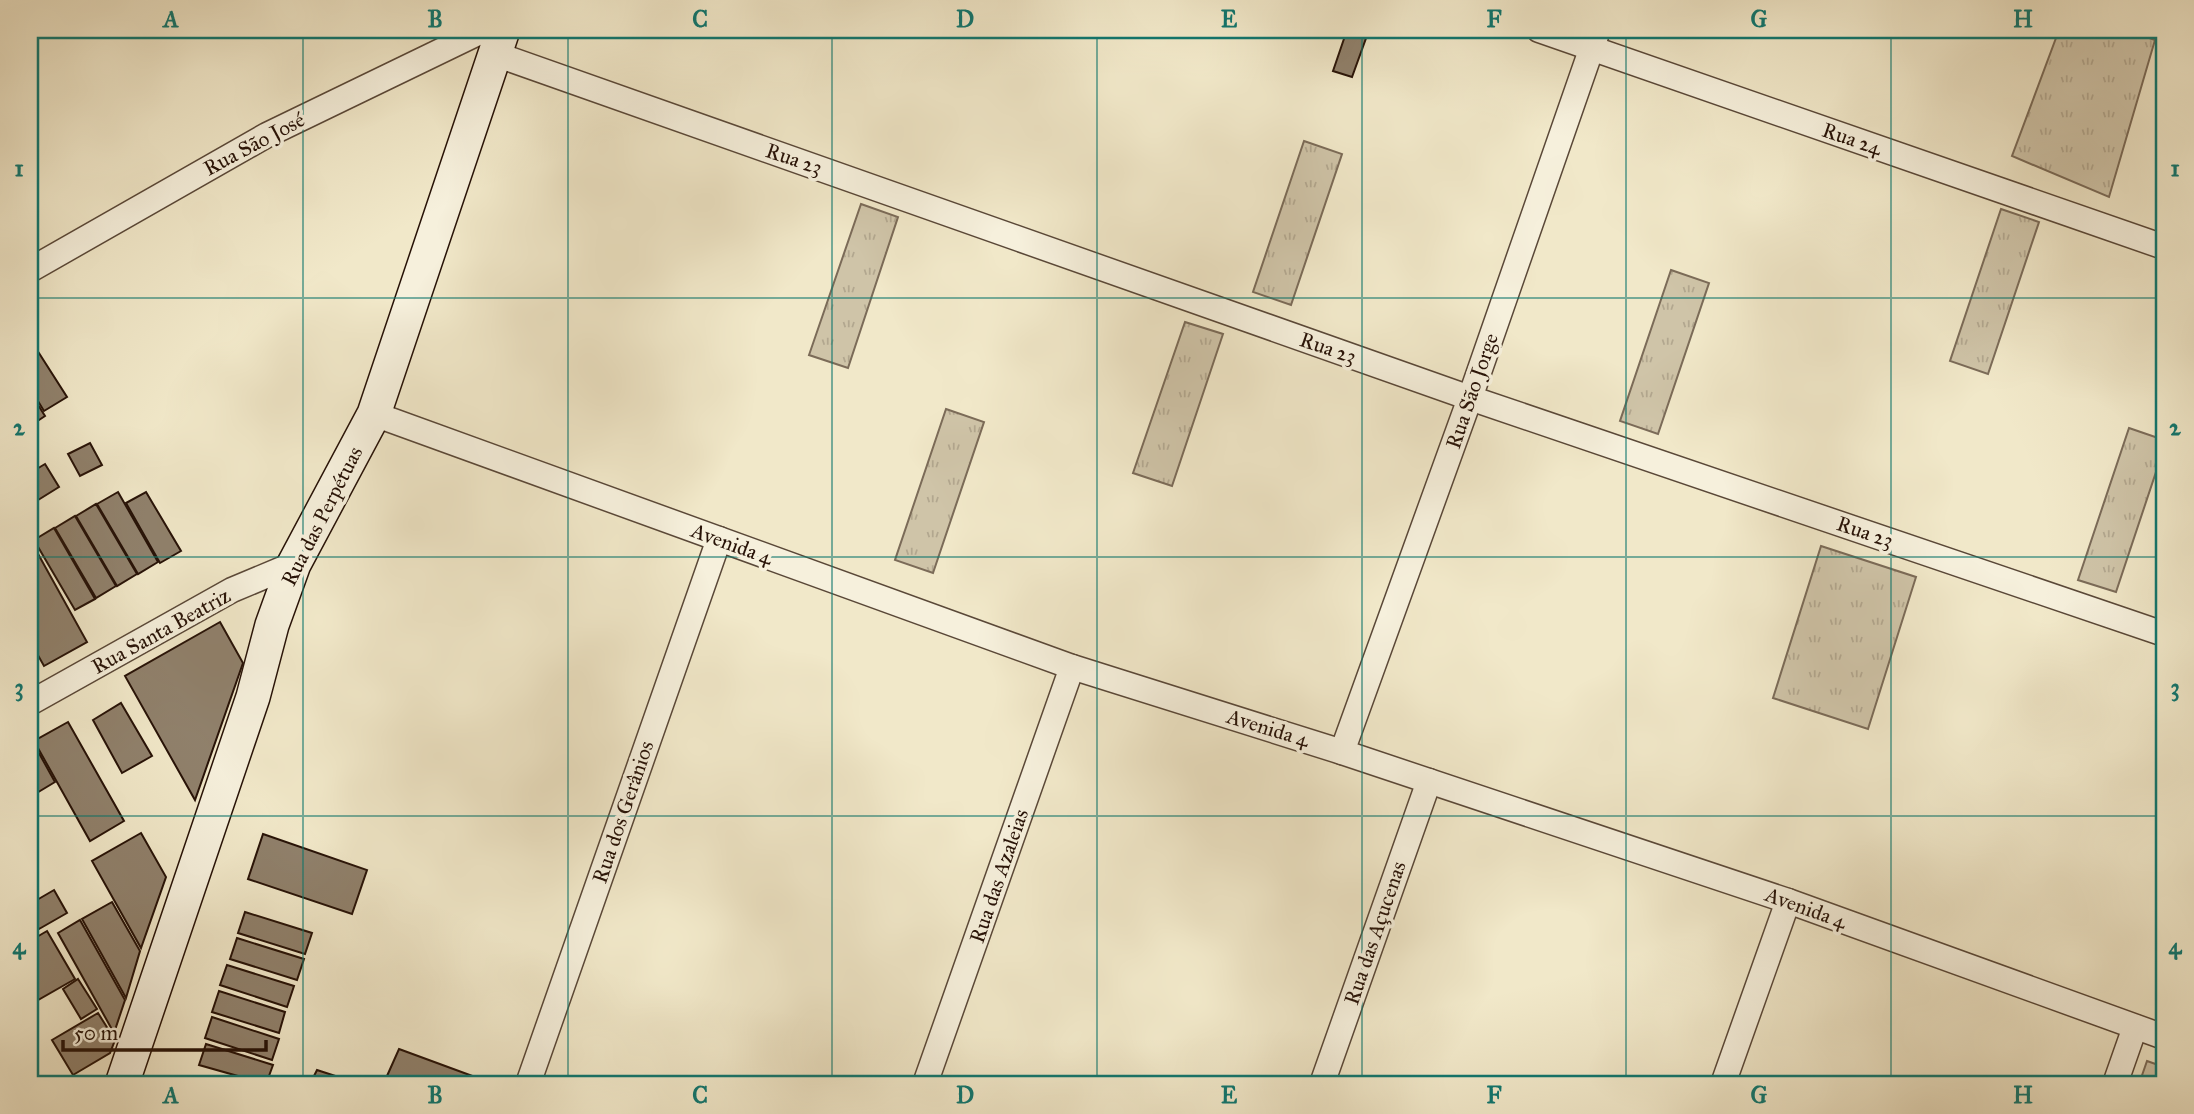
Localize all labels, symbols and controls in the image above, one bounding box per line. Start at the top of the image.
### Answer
text: A [161,5,179,33]
text: B [427,5,443,33]
text: C [692,5,708,33]
text: D [956,5,974,33]
text: E [1221,5,1238,33]
text: F [1486,5,1502,33]
text: G [1751,5,1768,33]
text: H [2013,5,2033,33]
street label: Rua São José [199,106,309,181]
street label: Rua 24 [1819,117,1886,162]
street label: Rua 23 [762,137,826,181]
text: 1 [14,154,24,182]
text: 1 [2170,154,2180,182]
street label: Rua 23 [1296,326,1360,370]
street label: Rua São Jorge [1440,330,1504,452]
text: 2 [13,413,25,441]
text: 2 [2169,413,2181,441]
street label: Rua das Perpétuas [276,442,368,590]
street label: Rua 23 [1833,510,1897,554]
street label: Avenida 4 [687,517,777,571]
street label: Rua Santa Beatriz [87,582,235,680]
text: 3 [14,673,24,702]
text: 3 [2170,673,2180,702]
street label: Avenida 4 [1223,703,1313,753]
street label: Rua dos Gerânios [586,737,660,887]
street label: Rua das Azaleias [964,806,1034,946]
street label: Rua das Açucenas [1338,858,1412,1008]
street label: Avenida 4 [1761,881,1851,935]
text: 4 [13,932,27,960]
text: 4 [2169,932,2183,960]
scale bar [63,1009,266,1053]
text: 50 m [74,1020,119,1046]
text: A [161,1081,179,1109]
text: B [427,1081,443,1109]
text: C [692,1081,708,1109]
text: D [956,1081,974,1109]
text: E [1221,1081,1238,1109]
text: F [1486,1081,1502,1109]
text: G [1751,1081,1768,1109]
text: H [2013,1081,2033,1109]

